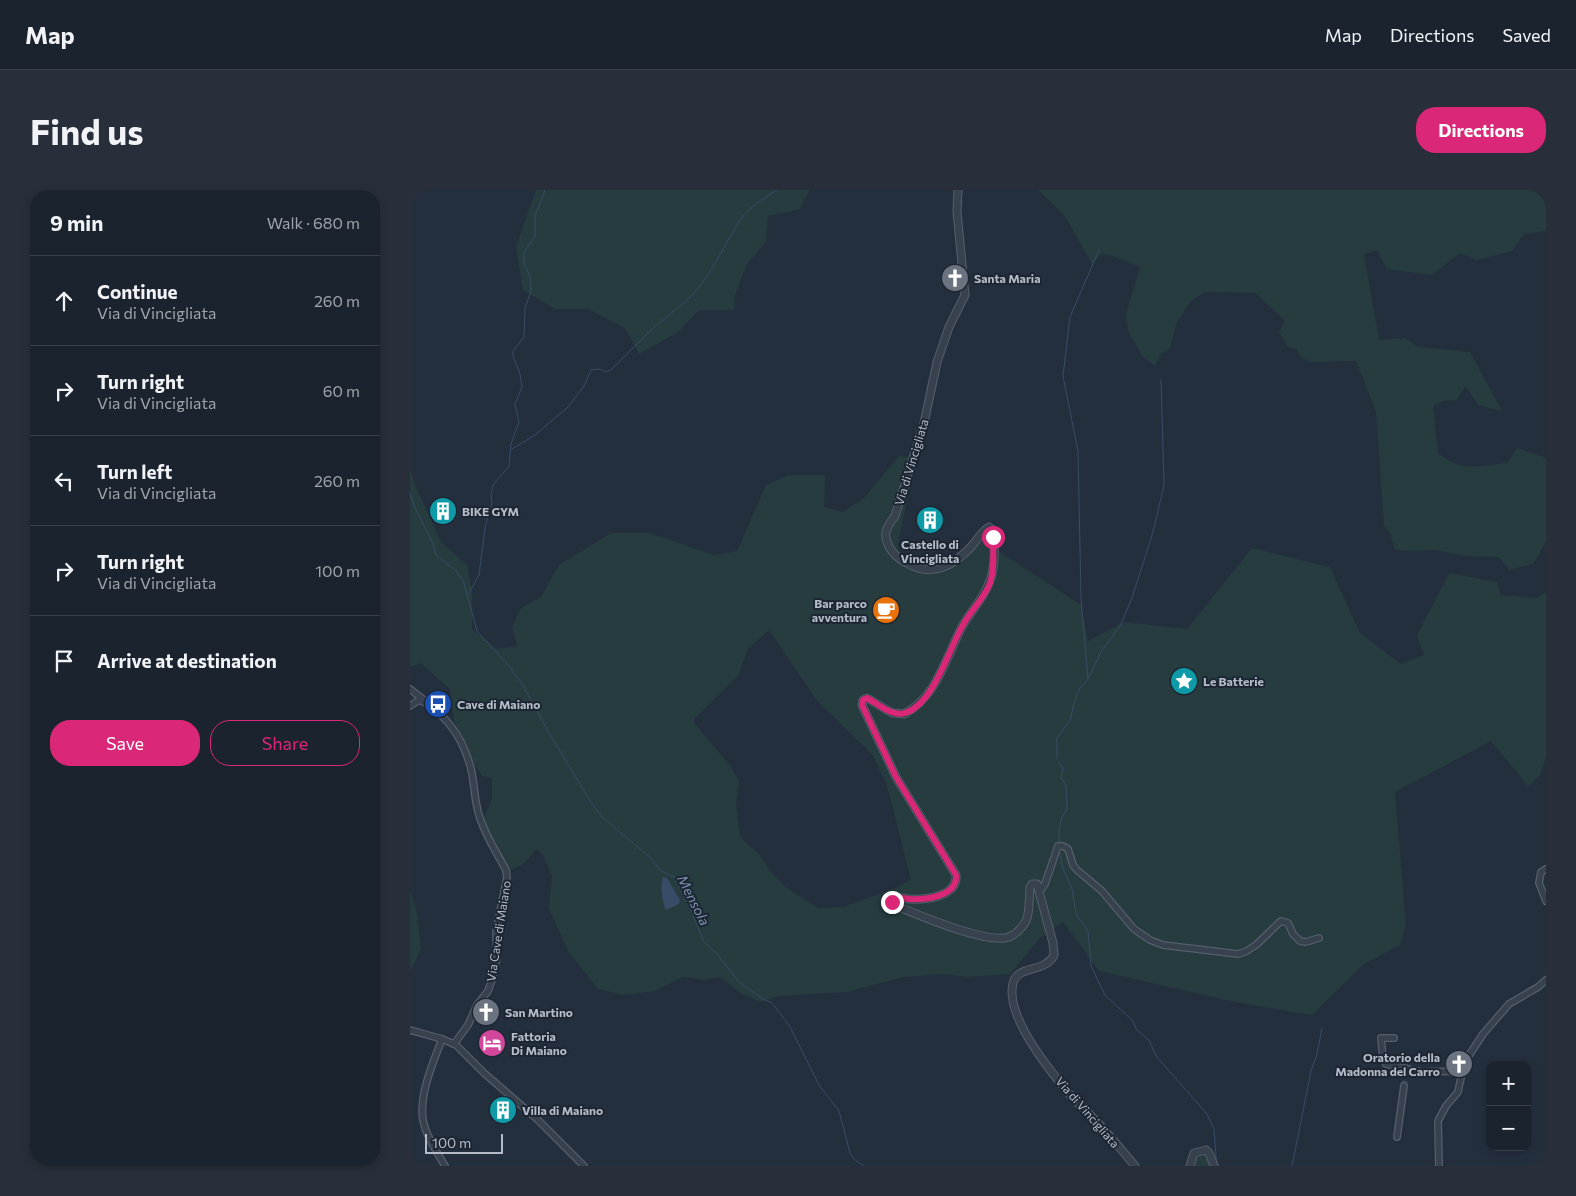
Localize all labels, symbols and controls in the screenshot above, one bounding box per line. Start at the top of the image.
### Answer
text: Map [25,20,75,49]
text: Map [1325,24,1362,46]
text: Directions [1390,24,1474,46]
text: Saved [1502,24,1551,46]
button: Directions [1416,107,1546,153]
text: Find us [30,109,144,152]
text: 9 min [50,210,103,235]
text: Walk · 680 m [267,213,360,232]
church icon: Santa Maria [940,263,970,293]
place label: Santa Maria [974,271,1041,285]
text: Continue [97,280,177,303]
icon: ahead [50,287,78,315]
text: 260 m [314,291,360,310]
text: Via di Vincigliata [97,303,216,322]
text: Turn right [97,370,184,393]
icon: right [50,377,78,405]
text: 60 m [323,381,360,400]
text: Via di Vincigliata [97,393,216,412]
street label: Via di Vincigliata [891,417,931,507]
text: Turn left [97,460,172,483]
icon: left [50,467,78,495]
text: 260 m [314,471,360,490]
text: Via di Vincigliata [97,483,216,502]
building icon: BIKE GYM [428,496,458,526]
place label: BIKE GYM [462,504,519,518]
building icon: Castello di Vincigliata [915,505,945,535]
route start [982,526,1005,549]
place label: Castello di Vincigliata [901,537,959,565]
text: Turn right [97,550,184,573]
icon: right [50,557,78,585]
text: 100 m [315,561,360,580]
text: Via di Vincigliata [97,573,216,592]
cafe icon: Bar parco avventura [871,595,901,625]
place label: Bar parco avventura [812,596,867,624]
icon: arrive [50,647,78,675]
text: Arrive at destination [97,649,277,672]
place icon: Le Batterie [1169,666,1199,696]
place label: Le Batterie [1203,674,1264,688]
bus stop icon: Cave di Maiano [423,689,453,719]
place label: Cave di Maiano [457,697,540,711]
button: Save [50,720,200,766]
button: Share [210,720,360,766]
water label: Mensola [674,872,714,928]
street label: Via Cave di Maiano [483,879,513,983]
route end [881,891,904,914]
church icon: San Martino [471,997,501,1027]
place label: San Martino [505,1005,573,1019]
hotel icon: Fattoria Di Maiano [477,1028,507,1058]
place label: Fattoria Di Maiano [511,1029,567,1057]
church icon: Oratorio della Madonna del Carro [1444,1049,1474,1079]
place label: Oratorio della Madonna del Carro [1335,1050,1440,1078]
map controls [1486,1061,1531,1151]
button: + [1486,1061,1531,1106]
street label: Via di Vincigliata [1053,1074,1123,1150]
building icon: Villa di Maiano [488,1095,518,1125]
place label: Villa di Maiano [522,1103,603,1117]
button: − [1486,1106,1531,1151]
scale bar [425,1131,502,1154]
text: 100 m [432,1134,471,1151]

